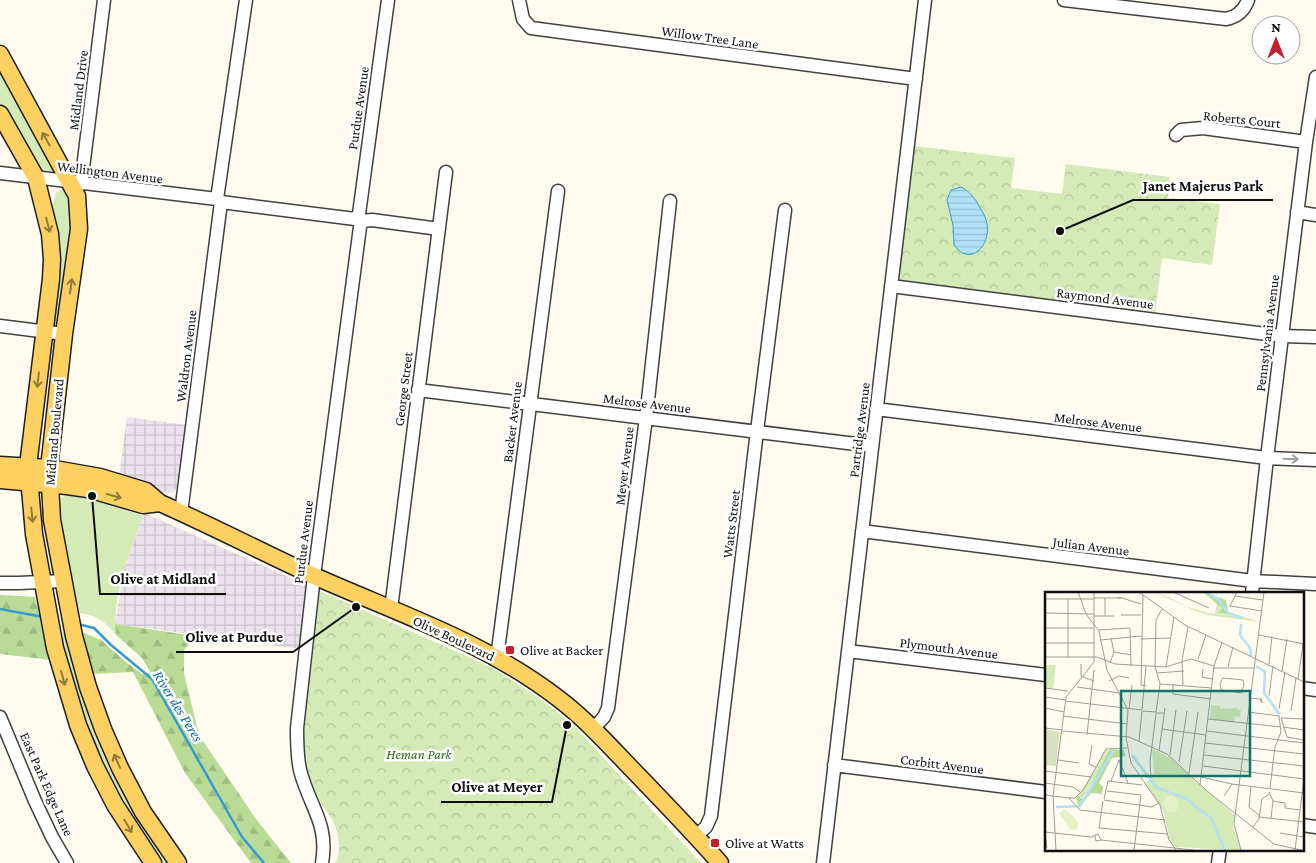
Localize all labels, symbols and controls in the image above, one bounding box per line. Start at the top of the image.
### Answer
north arrow [1251,15,1301,65]
text: N [1271,19,1281,35]
street label: Willow Tree Lane [660,22,760,52]
street label: Midland Drive [65,49,91,131]
street label: Purdue Avenue [344,65,372,151]
street label: Roberts Court [1203,107,1282,131]
one-way arrow [41,131,51,146]
street label: Wellington Avenue [56,158,164,186]
callout: Janet Majerus Park [1133,170,1273,200]
text: Janet Majerus Park [1141,178,1264,195]
one-way arrow [43,217,53,233]
street label: Pennsylvania Avenue [1252,274,1282,392]
one-way arrow [66,278,76,294]
street label: Raymond Avenue [1056,284,1154,312]
street label: Waldron Avenue [172,309,200,403]
street label: George Street [390,350,416,427]
one-way arrow [33,371,43,387]
street label: Midland Boulevard [41,377,67,486]
street label: Backer Avenue [499,381,525,463]
street label: Partridge Avenue [845,382,873,478]
street label: Melrose Avenue [602,390,692,416]
street label: Melrose Avenue [1053,409,1143,435]
street label: Meyer Avenue [611,426,637,506]
one-way arrow [1283,454,1299,464]
street label: Watts Street [719,489,743,559]
one-way arrow [105,492,121,502]
street label: Purdue Avenue [290,499,316,585]
one-way arrow [27,507,37,523]
street label: Julian Avenue [1050,533,1130,559]
callout: Olive at Midland [100,564,226,594]
text: Olive at Midland [110,571,217,587]
inset map [1045,592,1304,850]
street label: Olive Boulevard [410,612,498,664]
callout: Olive at Purdue [176,622,293,652]
text: Olive at Purdue [185,629,283,645]
street label: Plymouth Avenue [899,634,999,662]
place label: Olive at Backer [520,642,603,658]
marker: Olive at Backer [504,644,516,656]
water label: River des Peres [150,668,206,745]
one-way arrow [59,669,69,685]
street label: East Park Edge Lane [17,730,77,838]
park label: Heman Park [386,746,453,762]
street label: Corbitt Avenue [899,751,985,777]
one-way arrow [112,754,122,769]
callout: Olive at Meyer [441,772,552,802]
text: Olive at Meyer [451,779,543,795]
one-way arrow [123,819,133,833]
place label: Olive at Watts [725,835,804,851]
marker: Olive at Watts [709,837,721,849]

